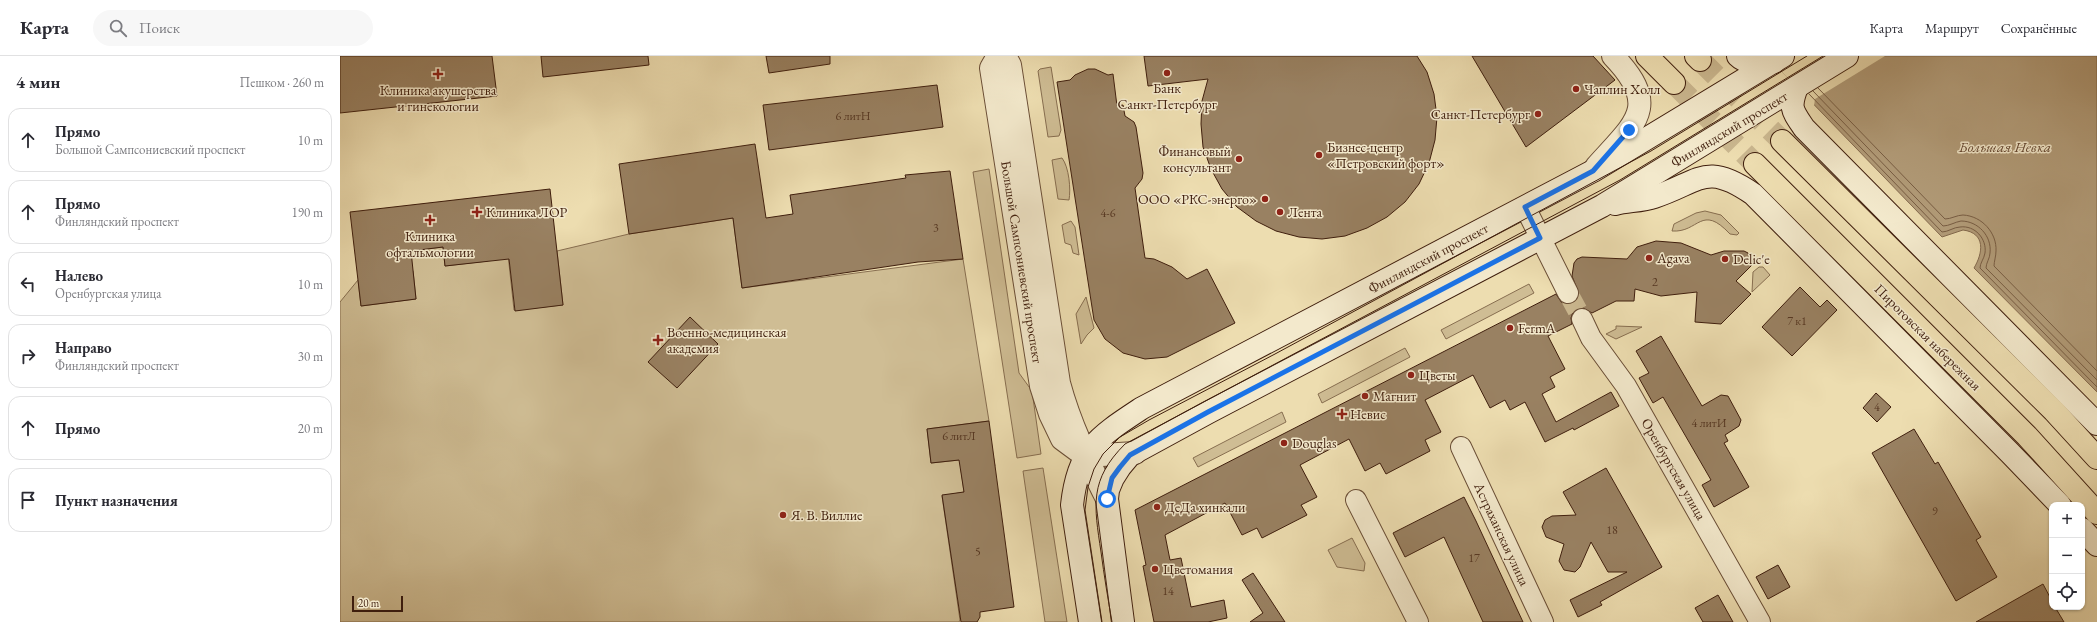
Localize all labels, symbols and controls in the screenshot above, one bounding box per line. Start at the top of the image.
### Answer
search box [93,10,373,46]
text: Карта [20,15,69,40]
icon: search [107,17,129,39]
text: Поиск [139,18,180,37]
text: Карта [1870,19,1903,37]
text: Маршрут [1925,19,1979,37]
text: Сохранённые [2001,19,2077,37]
marker: Клиника акушерства и гинекологии [432,68,444,80]
marker: Банк Санкт-Петербург [1162,68,1172,78]
text: 4 мин [16,71,60,93]
text: Пешком · 260 m [240,74,324,91]
place label: Банк Санкт-Петербург [1117,79,1217,113]
place label: Чаплин Холл [1584,80,1661,98]
place label: Клиника акушерства и гинекологии [380,81,497,115]
marker: Чаплин Холл [1571,84,1581,94]
street label: Финляндский проспект [1667,87,1791,171]
place label: Санкт-Петербург [1431,105,1530,123]
house number: 6 литН [836,108,871,124]
marker: Санкт-Петербург [1533,109,1543,119]
route end [1620,121,1638,139]
text: Прямо [55,122,100,141]
icon: ahead [17,129,39,151]
text: 10 m [298,132,323,149]
water label: Большая Невка [1958,137,2051,156]
place label: Бизнес-центр «Петровский форт» [1327,138,1444,172]
text: Большой Сампсониевский проспект [55,141,245,158]
place label: Финансовый консультант [1159,142,1232,176]
marker: Бизнес-центр «Петровский форт» [1314,150,1324,160]
marker: Финансовый консультант [1234,154,1244,164]
street label: Большой Сампсониевский проспект [997,159,1047,365]
place label: ООО «РКС-энерго» [1138,190,1257,208]
text: Прямо [55,194,100,213]
marker: ООО «РКС-энерго» [1260,194,1270,204]
icon: ahead [17,201,39,223]
place label: Клиника ЛОР [486,203,568,221]
place label: Лента [1288,203,1322,221]
text: 190 m [292,204,323,221]
house number: 4-6 [1101,205,1116,221]
marker: Клиника ЛОР [471,206,483,218]
marker: Лента [1275,207,1285,217]
text: Финляндский проспект [55,213,179,230]
marker: Клиника офтальмологии [424,214,436,226]
street label: Финляндский проспект [1365,219,1491,297]
house number: 3 [933,220,939,236]
place label: Клиника офтальмологии [386,227,474,261]
place label: Agava [1656,249,1690,267]
place label: Delic'e [1733,250,1770,268]
marker: Agava [1644,253,1654,263]
marker: Delic'e [1720,254,1730,264]
text: Налево [55,266,103,285]
icon: left [17,273,39,295]
house number: 2 [1652,274,1658,290]
text: 10 m [298,276,323,293]
street label: Пироговская набережная [1871,280,1985,394]
text: Оренбургская улица [55,285,161,302]
house number: 7 к1 [1787,313,1807,329]
place label: FermA [1518,319,1556,337]
place label: Военно-медицинская академия [667,323,787,357]
marker: FermA [1505,323,1515,333]
marker: Военно-медицинская академия [652,334,664,346]
text: Направо [55,338,112,357]
icon: right [17,345,39,367]
text: 30 m [298,348,323,365]
text: Финляндский проспект [55,357,179,374]
place label: Цветы [1419,366,1456,384]
marker: Цветы [1406,370,1416,380]
place label: Магнит [1373,387,1417,405]
marker: Магнит [1360,391,1370,401]
house number: 4 [1874,399,1880,415]
place label: Невис [1350,405,1386,423]
marker: Невис [1337,409,1347,419]
street label: Оренбургская улица [1638,415,1711,523]
house number: 4 литИ [1692,415,1727,431]
icon: ahead [17,417,39,439]
text: Прямо [55,419,100,438]
text: 20 m [298,420,323,437]
house number: 6 литЛ [942,428,976,444]
place label: Douglas [1292,434,1337,452]
marker: Douglas [1279,438,1289,448]
street label: Астраханская улица [1470,479,1534,589]
icon: arrive [17,489,39,511]
route start [1098,490,1116,508]
text: Пункт назначения [55,491,178,510]
place label: ДеДа хинкали [1165,498,1246,516]
marker: ДеДа хинкали [1152,502,1162,512]
map controls [2049,502,2085,610]
button: + [2049,502,2085,538]
house number: 9 [1932,503,1938,519]
place label: Я. В. Виллие [790,506,863,524]
marker: Я. В. Виллие [778,510,788,520]
house number: 18 [1606,522,1618,538]
button: − [2049,538,2085,574]
house number: 5 [975,543,981,559]
house number: 17 [1468,550,1480,566]
place label: Цветомания [1163,560,1233,578]
marker: Цветомания [1150,564,1160,574]
button: locate [2049,574,2085,610]
house number: 14 [1162,583,1174,599]
scale bar [352,594,403,613]
text: 20 m [358,596,379,610]

